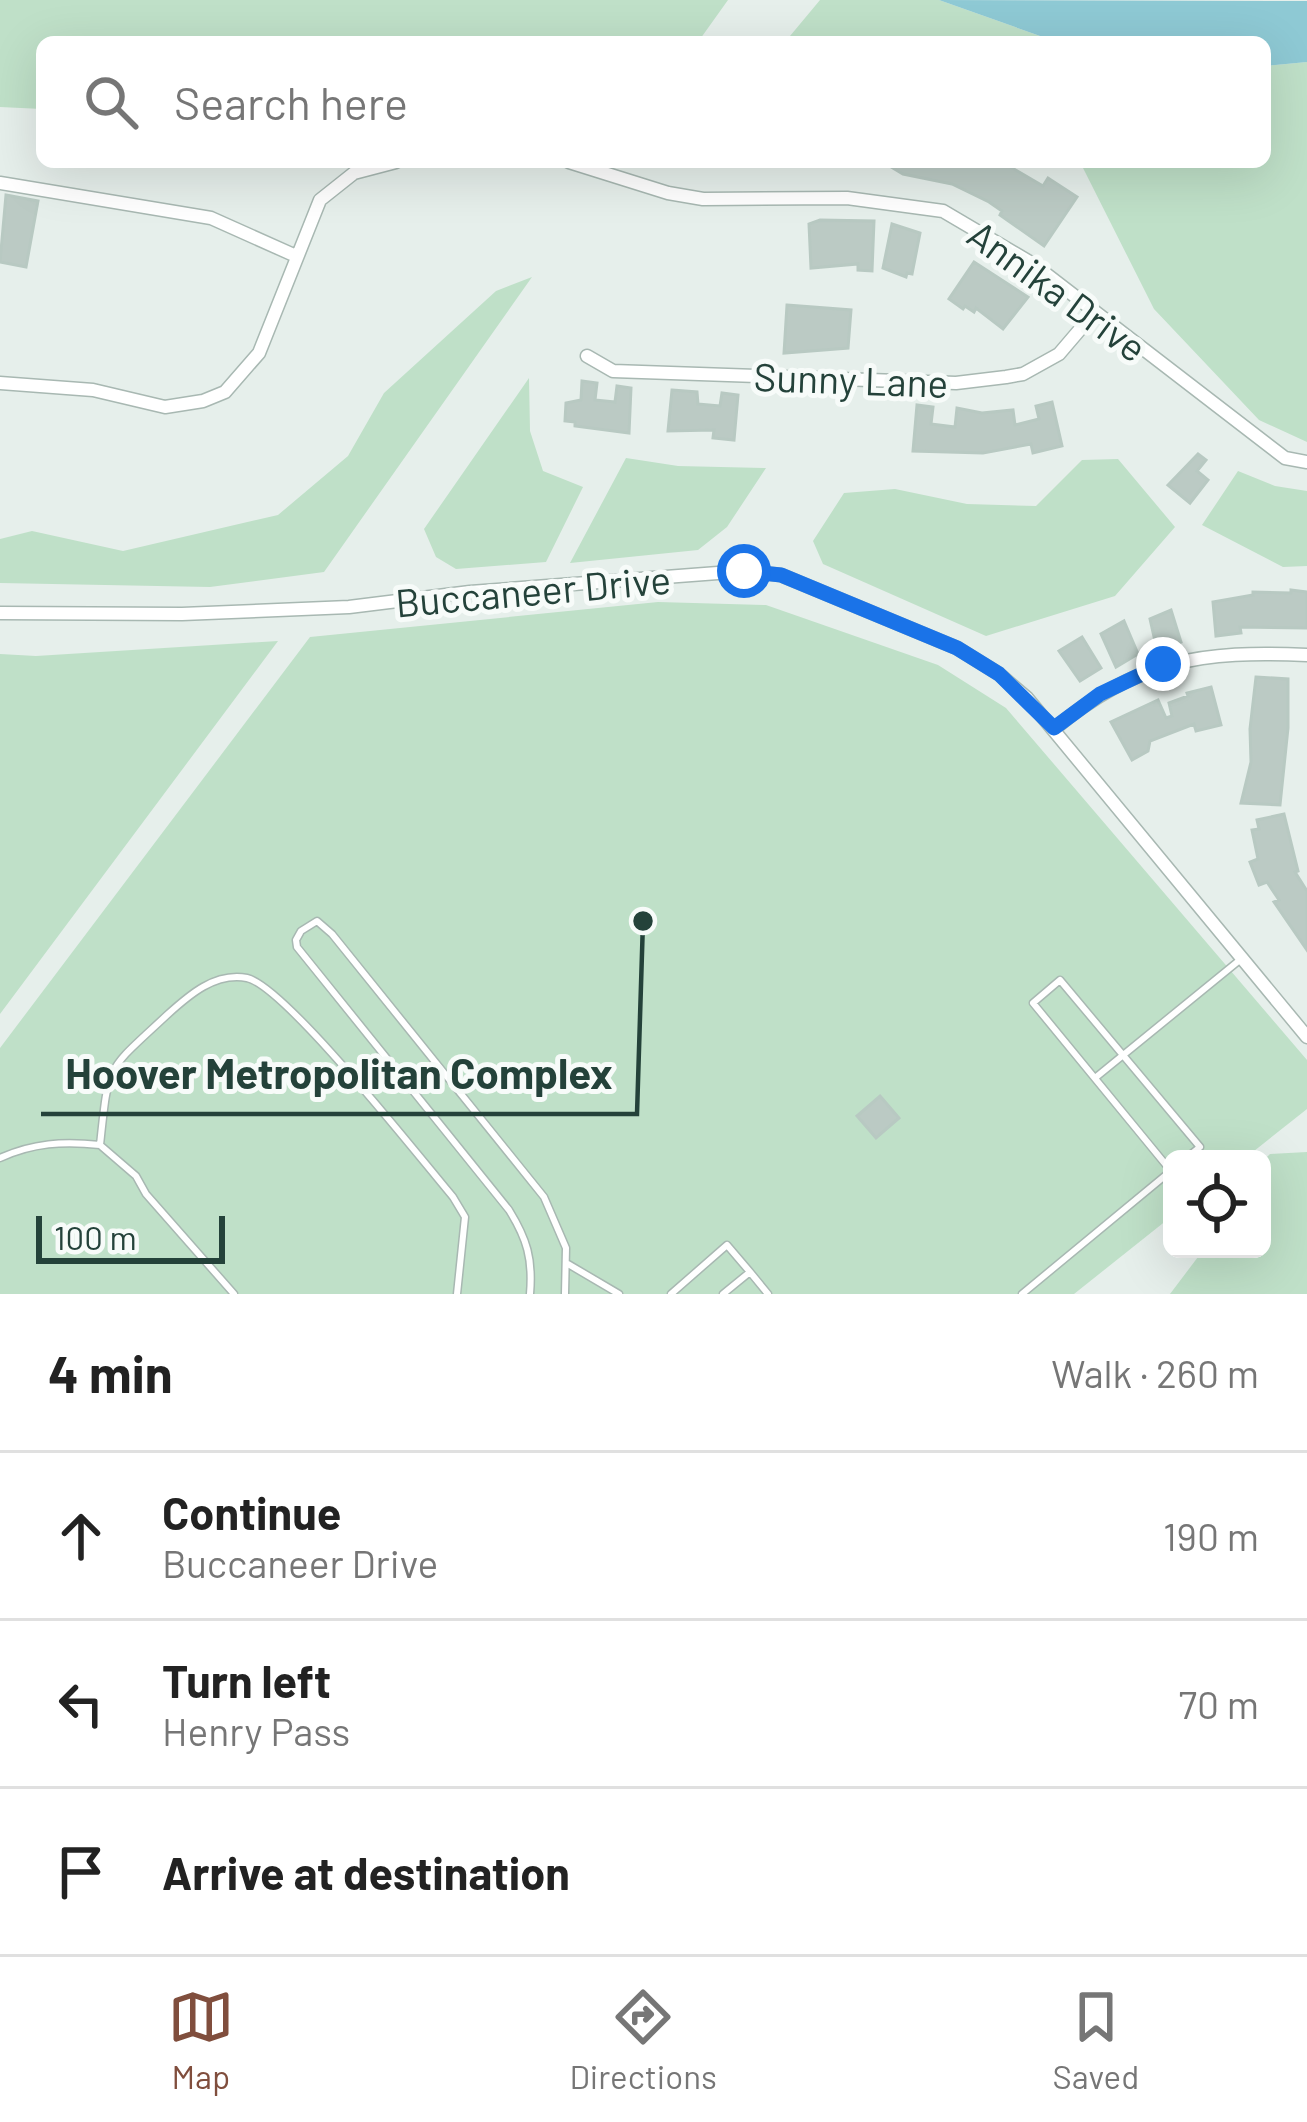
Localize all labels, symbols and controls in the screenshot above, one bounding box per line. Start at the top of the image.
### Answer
search box [36,36,1271,168]
icon: search [78,69,144,135]
text: Search here [174,75,408,129]
street label: Annika Drive [959,209,1157,371]
street label: Sunny Lane [753,352,949,406]
route start [717,544,771,598]
street label: Buccaneer Drive [393,555,673,625]
route end [1136,637,1190,691]
callout: Hoover Metropolitan Complex [41,1036,637,1114]
text: Hoover Metropolitan Complex [65,1047,613,1097]
map controls [1163,1150,1271,1258]
button: locate [1163,1150,1271,1258]
scale bar [36,1210,225,1263]
text: 100 m [54,1217,137,1257]
text: 4 min [48,1342,173,1403]
text: Walk · 260 m [1051,1349,1259,1396]
text: Continue [162,1485,341,1539]
icon: ahead [48,1503,114,1569]
text: 190 m [1163,1512,1259,1559]
text: Buccaneer Drive [162,1539,438,1586]
text: Turn left [162,1653,331,1707]
icon: left [48,1671,114,1737]
text: 70 m [1178,1680,1259,1727]
text: Henry Pass [162,1707,350,1754]
icon: arrive [48,1839,114,1905]
text: Arrive at destination [162,1845,570,1899]
tab: Map [168,1984,234,2096]
tab: Directions [569,1984,717,2096]
tab: Saved [1053,1984,1139,2096]

